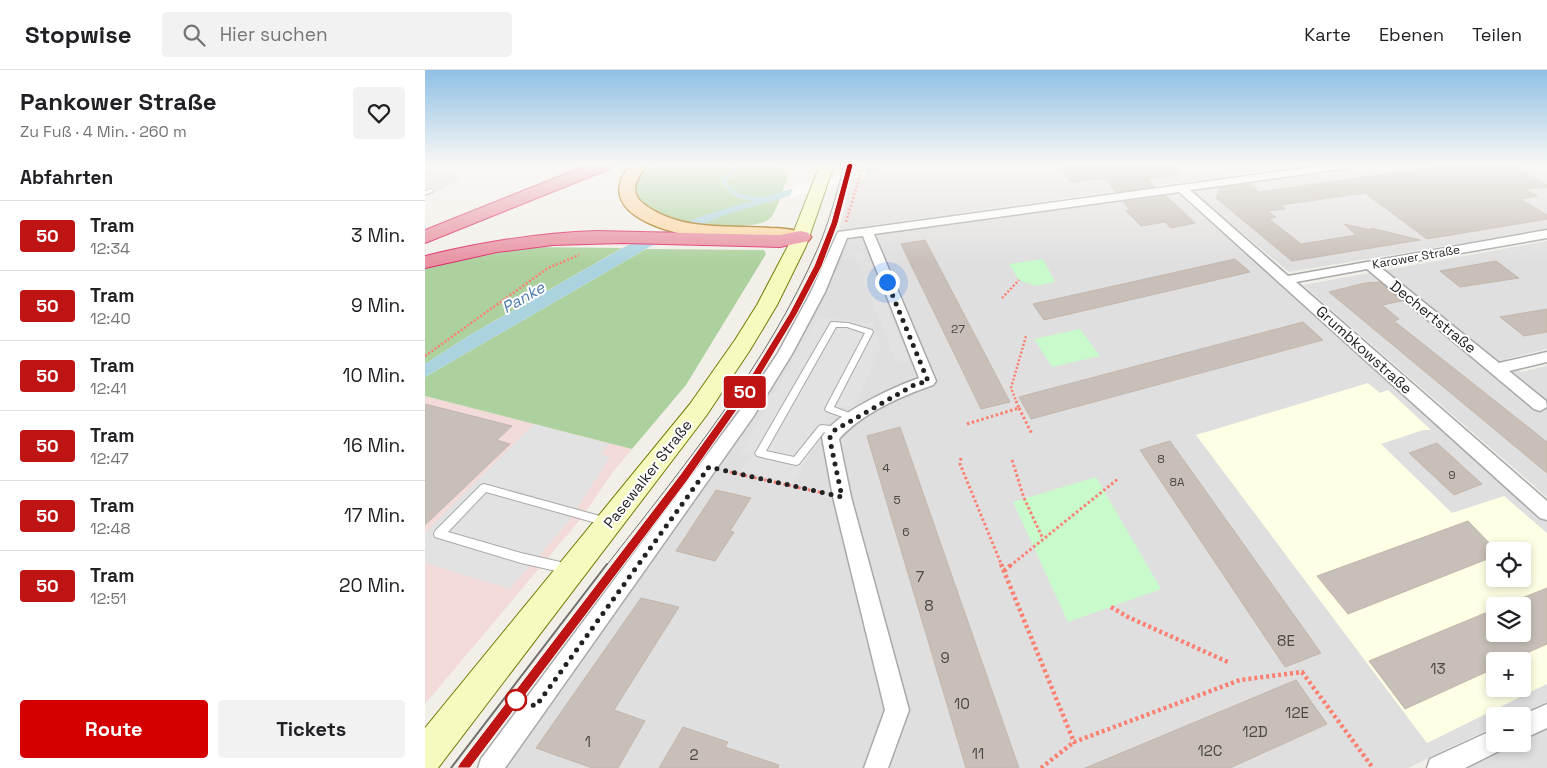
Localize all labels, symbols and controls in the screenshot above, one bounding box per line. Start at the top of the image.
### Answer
search box [162,12,512,57]
text: Stopwise [25,19,132,50]
icon: search [180,21,208,49]
text: Hier suchen [220,22,328,47]
text: Karte [1304,23,1351,46]
text: Ebenen [1379,23,1444,46]
text: Teilen [1472,23,1522,46]
text: Pankower Straße [20,86,217,117]
button: heart [353,87,405,139]
text: Zu Fuß · 4 Min. · 260 m [20,121,187,142]
text: Abfahrten [20,165,113,190]
text: Tram [90,213,134,238]
text: 3 Min. [351,223,405,248]
text: 50 [36,224,59,247]
text: 12:34 [90,238,130,259]
street label: Karower Straße [1371,241,1461,273]
your location [875,270,900,295]
street label: Dechertstraße [1386,276,1480,357]
water label: Panke [498,277,549,318]
text: Tram [90,283,134,308]
text: 9 Min. [351,293,405,318]
text: 50 [36,294,59,317]
street label: Grumbkowstraße [1312,301,1416,398]
text: 12:40 [90,308,131,329]
house number: 27 [951,321,965,337]
text: Tram [90,353,134,378]
text: 10 Min. [342,363,405,388]
text: 50 [36,364,59,387]
line badge: 50 [723,376,767,408]
text: 12:41 [90,378,127,399]
text: 50 [734,380,756,403]
street label: Pasewalker Straße [599,415,696,532]
text: Tram [90,423,134,448]
text: 16 Min. [343,433,405,458]
text: 50 [36,434,59,457]
text: 12:47 [90,448,129,469]
house number: 8 [1157,451,1165,467]
house number: 4 [882,460,890,476]
house number: 9 [1448,467,1456,483]
house number: 8A [1169,474,1185,490]
house number: 5 [893,492,901,508]
text: Tram [90,493,134,518]
text: 17 Min. [344,503,405,528]
text: 50 [36,504,59,527]
text: 12:48 [90,518,130,539]
house number: 6 [902,524,910,540]
map controls [1486,542,1531,752]
button: locate [1486,542,1531,587]
text: Tram [90,563,134,588]
house number: 7 [916,567,924,586]
text: 20 Min. [339,573,405,598]
text: 50 [36,574,59,597]
text: 12:51 [90,588,126,609]
house number: 8 [924,596,934,615]
button: layers [1486,597,1531,642]
house number: 8E [1277,631,1295,650]
house number: 9 [940,648,950,667]
button: + [1486,652,1531,697]
house number: 13 [1430,659,1446,678]
unlabelled marker [505,689,527,711]
house number: 10 [954,694,970,713]
button: Route [20,700,208,758]
button: Tickets [218,700,405,758]
house number: 12E [1285,703,1309,722]
button: − [1486,707,1531,752]
house number: 12D [1242,722,1268,741]
house number: 1 [585,732,591,751]
house number: 12C [1198,741,1222,760]
house number: 11 [972,744,984,763]
house number: 2 [689,745,699,764]

